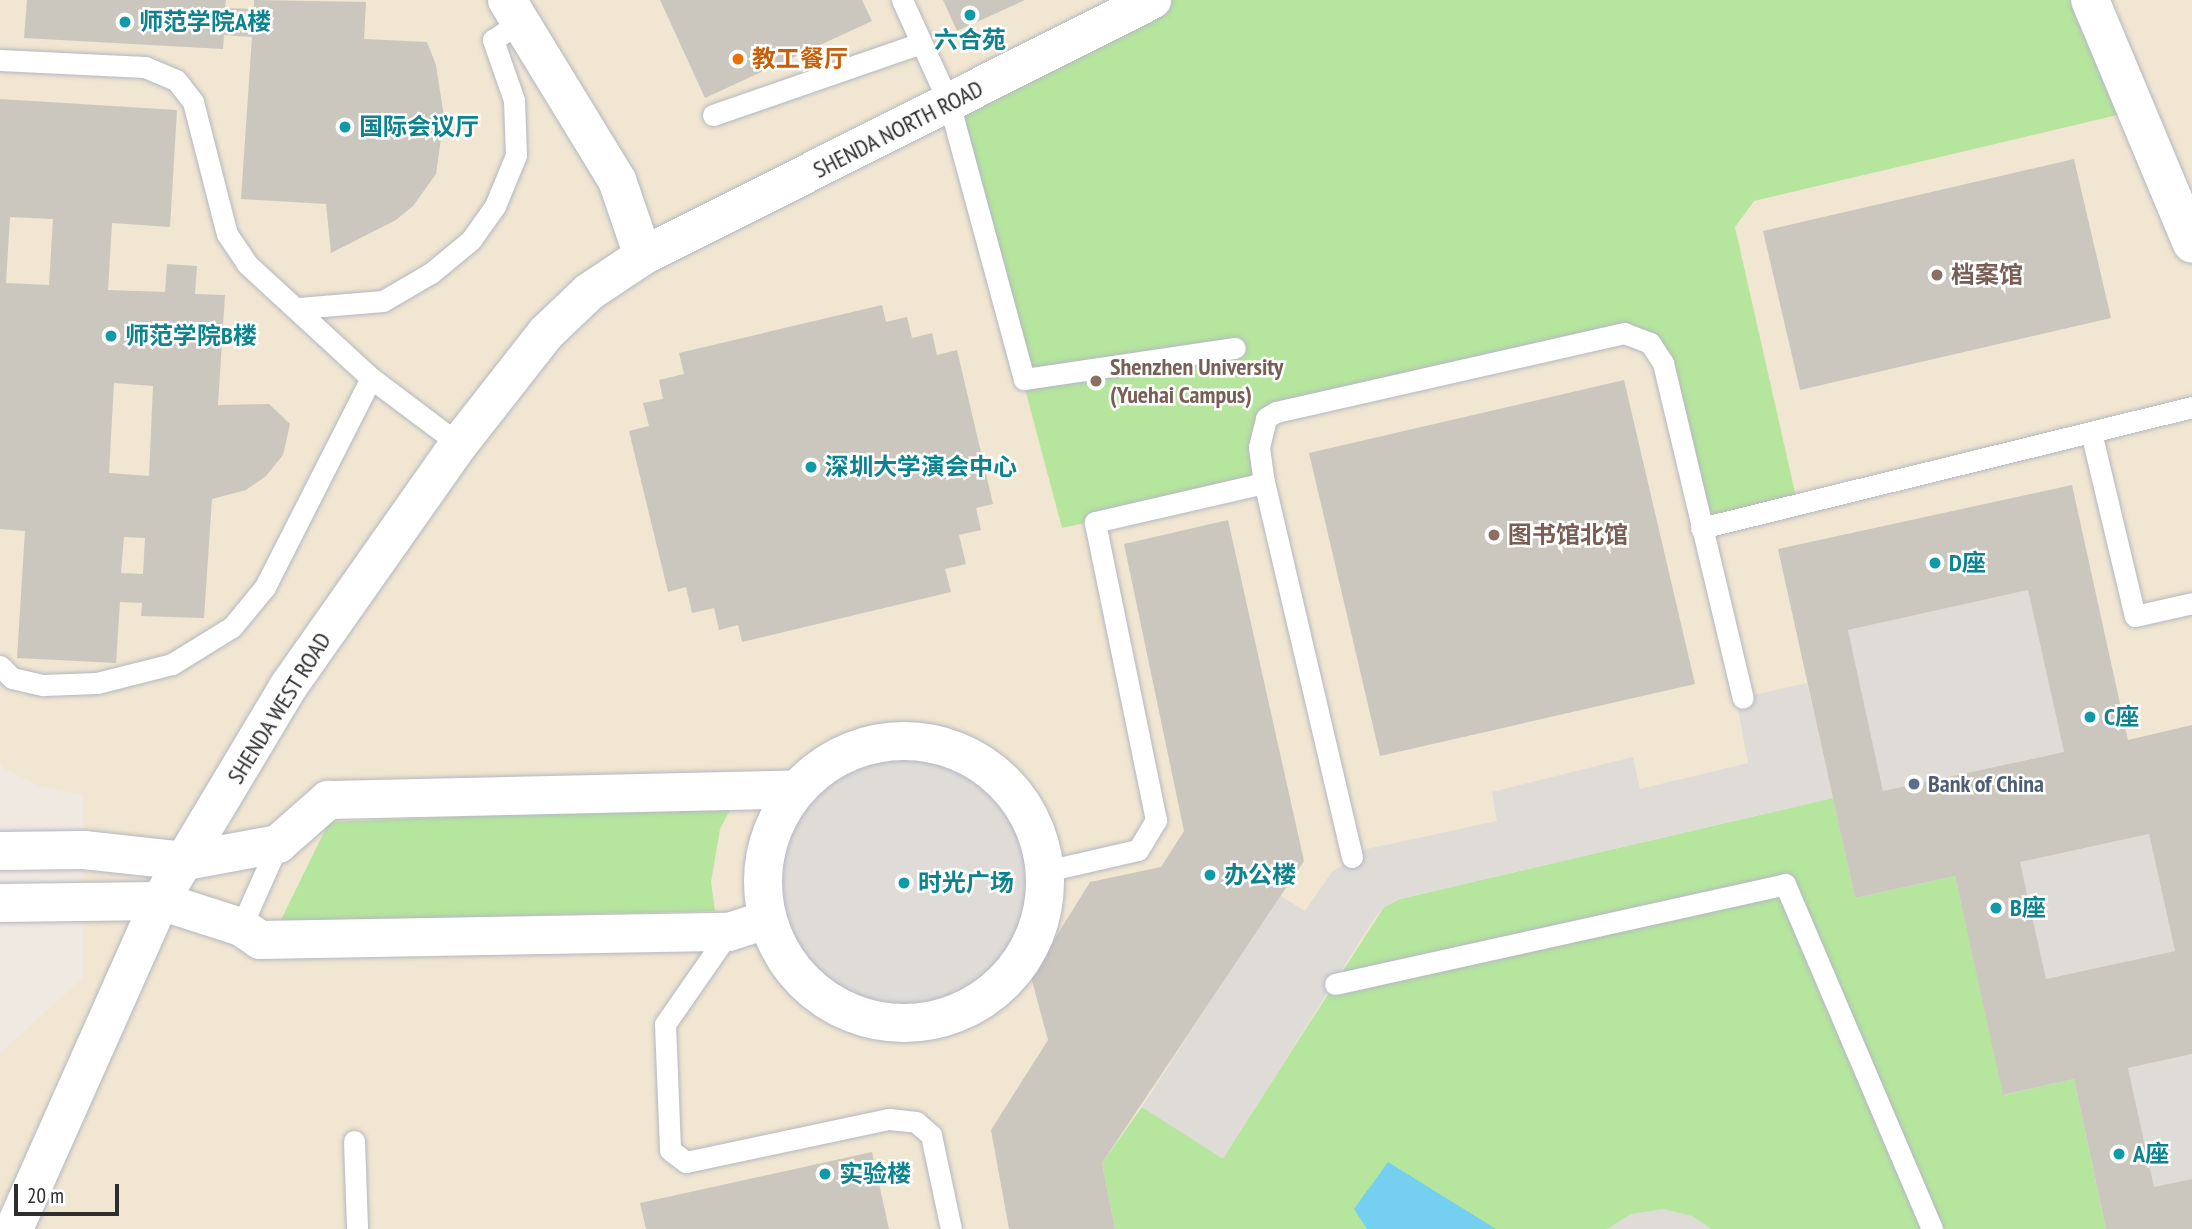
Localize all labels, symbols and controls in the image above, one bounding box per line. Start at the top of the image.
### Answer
marker: 六合苑 [962,7,978,23]
place label: 师范学院A楼 [139,8,271,36]
marker: 师范学院A楼 [117,14,133,30]
place label: 六合苑 [934,26,1006,54]
place label: 教工餐厅 [752,45,848,73]
marker: 教工餐厅 [730,51,746,67]
street label: SHENDA NORTH ROAD [808,74,988,184]
place label: 国际会议厅 [359,113,479,141]
marker: 国际会议厅 [337,119,353,135]
place label: 档案馆 [1951,261,2023,289]
marker: 档案馆 [1929,267,1945,283]
place label: 师范学院B楼 [125,322,257,350]
marker: 师范学院B楼 [103,328,119,344]
place label: Shenzhen University (Yuehai Campus) [1110,353,1283,409]
marker: Shenzhen University (Yuehai Campus) [1088,373,1104,389]
place label: 深圳大学演会中心 [825,453,1017,481]
marker: 深圳大学演会中心 [803,459,819,475]
place label: 图书馆北馆 [1508,521,1628,549]
marker: 图书馆北馆 [1486,527,1502,543]
place label: D座 [1949,549,1986,577]
marker: D座 [1927,555,1943,571]
street label: SHENDA WEST ROAD [220,626,338,790]
place label: C座 [2104,703,2139,731]
marker: C座 [2082,709,2098,725]
place label: Bank of China [1928,770,2045,798]
marker: Bank of China [1906,776,1922,792]
place label: 办公楼 [1224,861,1296,889]
marker: 办公楼 [1202,867,1218,883]
place label: 时光广场 [918,869,1014,897]
marker: 时光广场 [896,875,912,891]
place label: B座 [2010,894,2046,922]
marker: B座 [1988,900,2004,916]
place label: A座 [2133,1140,2169,1168]
marker: A座 [2111,1146,2127,1162]
place label: 实验楼 [839,1160,911,1188]
marker: 实验楼 [817,1166,833,1182]
scale bar [18,1170,122,1214]
text: 20 m [27,1182,64,1209]

